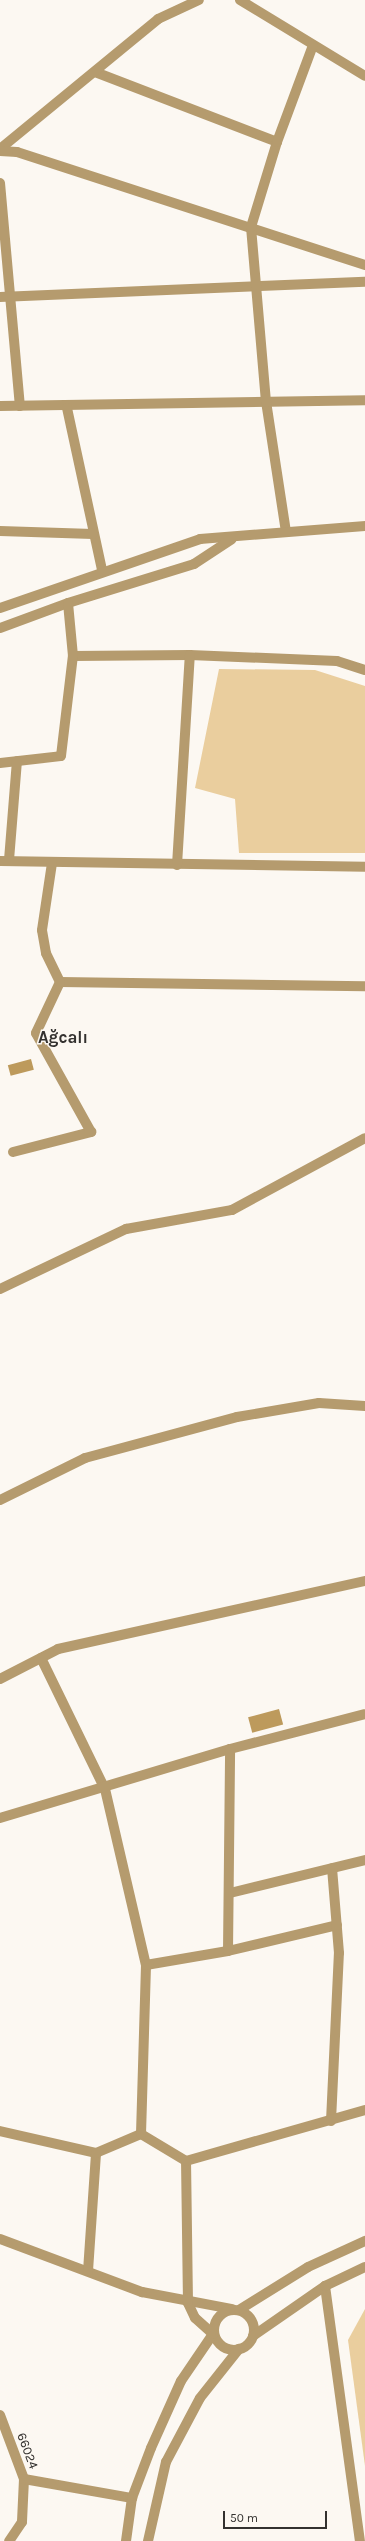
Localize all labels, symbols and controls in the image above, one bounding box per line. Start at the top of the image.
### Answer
district label: Ağcalı [38,1028,88,1048]
street label: 66024 [13,2431,41,2471]
scale bar [225,2503,329,2529]
text: 50 m [230,2511,258,2525]

